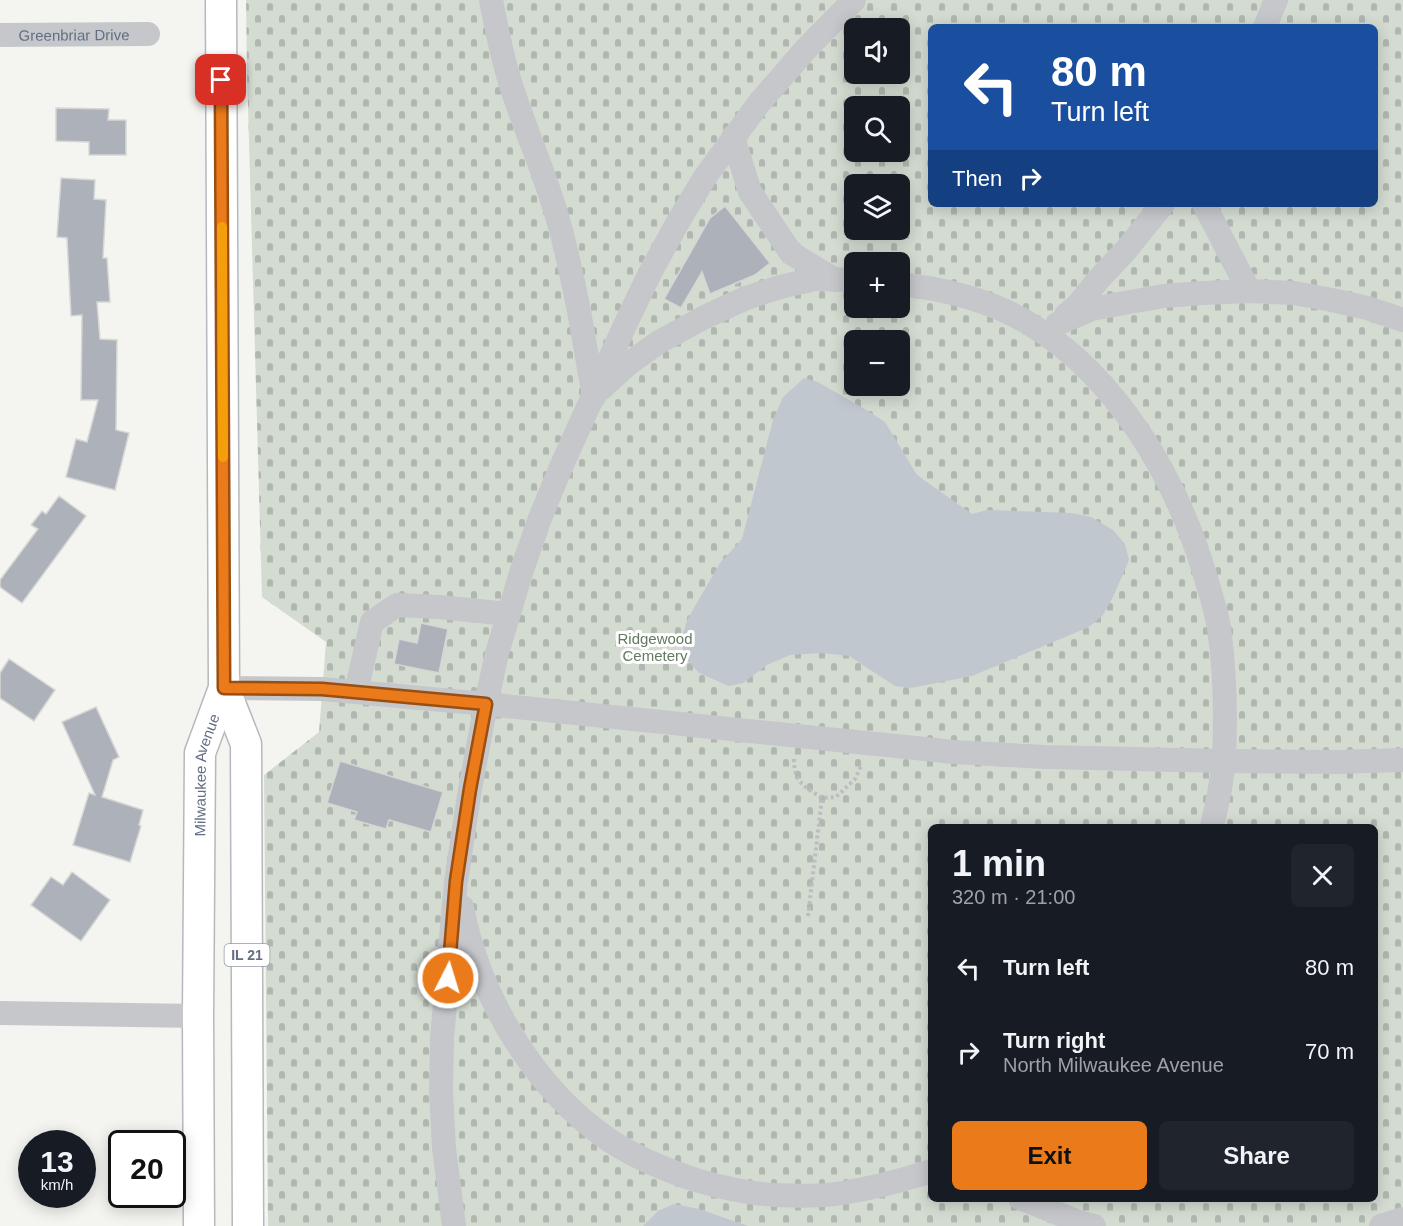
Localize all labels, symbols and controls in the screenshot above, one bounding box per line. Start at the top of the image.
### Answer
map controls [844,18,910,396]
button: sound [844,18,910,84]
street label: Greenbriar Drive [18,26,130,43]
icon: left [952,48,1030,126]
text: 80 m [1051,48,1147,95]
pin [195,54,246,105]
icon: arrive [204,63,237,96]
button: search [844,96,910,162]
text: Turn left [1051,97,1149,127]
icon: right [1014,162,1047,195]
text: Then [952,166,1002,191]
button: layers [844,174,910,240]
button: + [844,252,910,318]
button: − [844,330,910,396]
park label: Ridgewood Cemetery [617,630,693,664]
street label: Milwaukee Avenue [191,711,222,837]
text: 1 min [952,843,1046,884]
button: close [1291,844,1354,907]
text: 320 m · 21:00 [952,886,1075,908]
road number: IL 21 [224,944,270,966]
position arrow [416,946,480,1010]
icon: left [952,952,985,985]
text: Turn left [1003,955,1089,980]
text: 80 m [1305,955,1354,980]
text: Turn right [1003,1028,1105,1053]
icon: right [952,1036,985,1069]
text: 70 m [1305,1039,1354,1064]
text: North Milwaukee Avenue [1003,1054,1224,1076]
button: Exit [952,1121,1147,1190]
button: Share [1159,1121,1354,1190]
speed limit sign: 20 [108,1130,186,1208]
text: 13 [40,1145,74,1178]
text: km/h [41,1176,73,1193]

